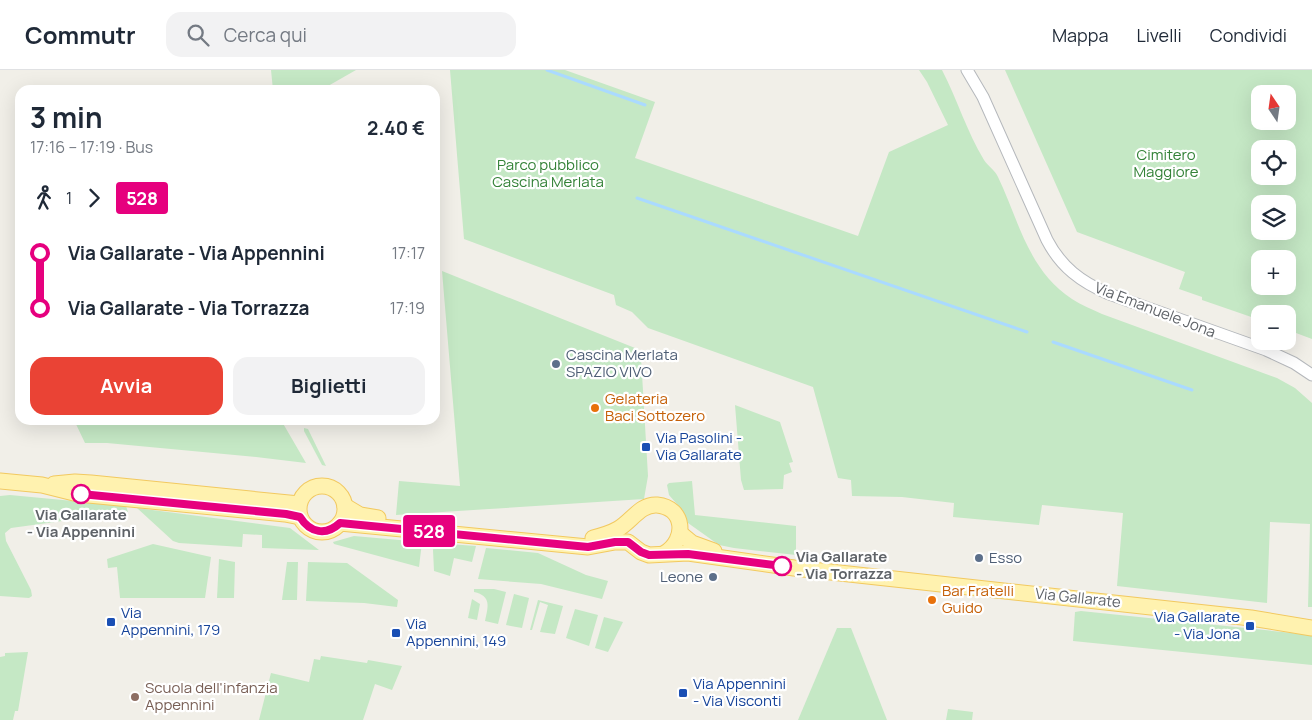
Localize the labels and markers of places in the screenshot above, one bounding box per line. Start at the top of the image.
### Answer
place label: Cascina Merlata SPAZIO VIVO [566,344,678,382]
marker: Cascina Merlata SPAZIO VIVO [550,358,562,370]
place label: Gelateria Baci Sottozero [605,388,705,426]
marker: Gelateria Baci Sottozero [589,402,601,414]
place label: Via Pasolini - Via Gallarate [656,427,742,465]
marker: Via Pasolini - Via Gallarate [640,441,652,453]
marker: Via Gallarate - Via Appennini [71,484,91,504]
place label: Via Gallarate - Via Appennini [27,504,135,542]
place label: Via Gallarate - Via Torrazza [796,546,892,584]
place label: Esso [989,547,1022,568]
marker: Esso [973,552,985,564]
marker: Via Gallarate - Via Torrazza [772,556,792,576]
place label: Leone [660,566,703,587]
marker: Leone [707,571,719,583]
place label: Bar Fratelli Guido [942,580,1014,618]
marker: Bar Fratelli Guido [926,594,938,606]
place label: Via Appennini, 179 [121,602,220,640]
place label: Via Gallarate - Via Jona [1154,606,1240,644]
place label: Via Appennini, 149 [406,613,506,651]
marker: Via Appennini, 179 [105,616,117,628]
marker: Via Gallarate - Via Jona [1244,620,1256,632]
marker: Via Appennini, 149 [390,627,402,639]
place label: Via Appennini - Via Visconti [693,673,786,711]
place label: Scuola dell'infanzia Appennini [145,677,278,715]
marker: Via Appennini - Via Visconti [677,687,689,699]
marker: Scuola dell'infanzia Appennini [129,691,141,703]

